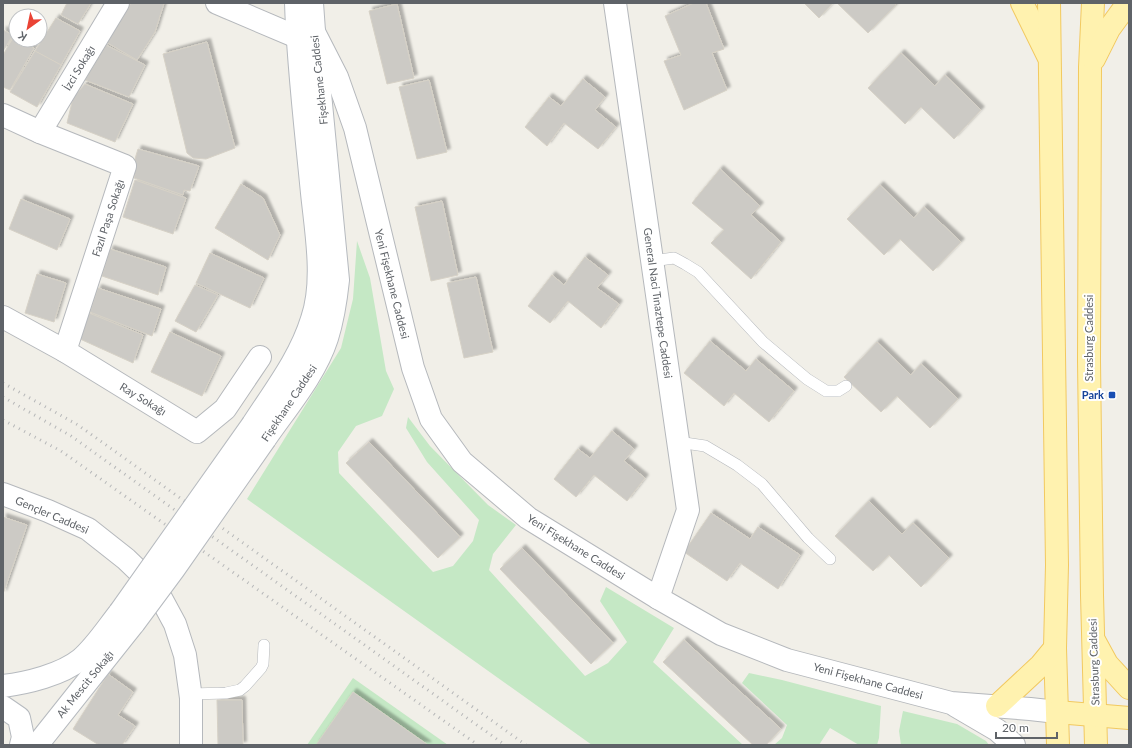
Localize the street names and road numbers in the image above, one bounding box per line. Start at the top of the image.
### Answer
street label: Fişekhane Caddesi [307,34,330,125]
street label: İzci Sokağı [60,43,97,93]
street label: Fazıl Paşa Sokağı [89,178,126,258]
street label: General Naci Tınaztepe Caddesi [641,227,676,380]
street label: Yeni Fişekhane Caddesi [373,228,413,341]
street label: Strasburg Caddesi [1082,294,1095,381]
street label: Fişekhane Caddesi [258,362,319,444]
street label: Ray Sokağı [118,380,169,418]
street label: Gençler Caddesi [14,493,91,536]
street label: Yeni Fişekhane Caddesi [525,511,628,582]
street label: Strasburg Caddesi [1085,618,1102,706]
street label: Ak Mescit Sokağı [54,647,116,720]
street label: Yeni Fişekhane Caddesi [812,660,925,701]

